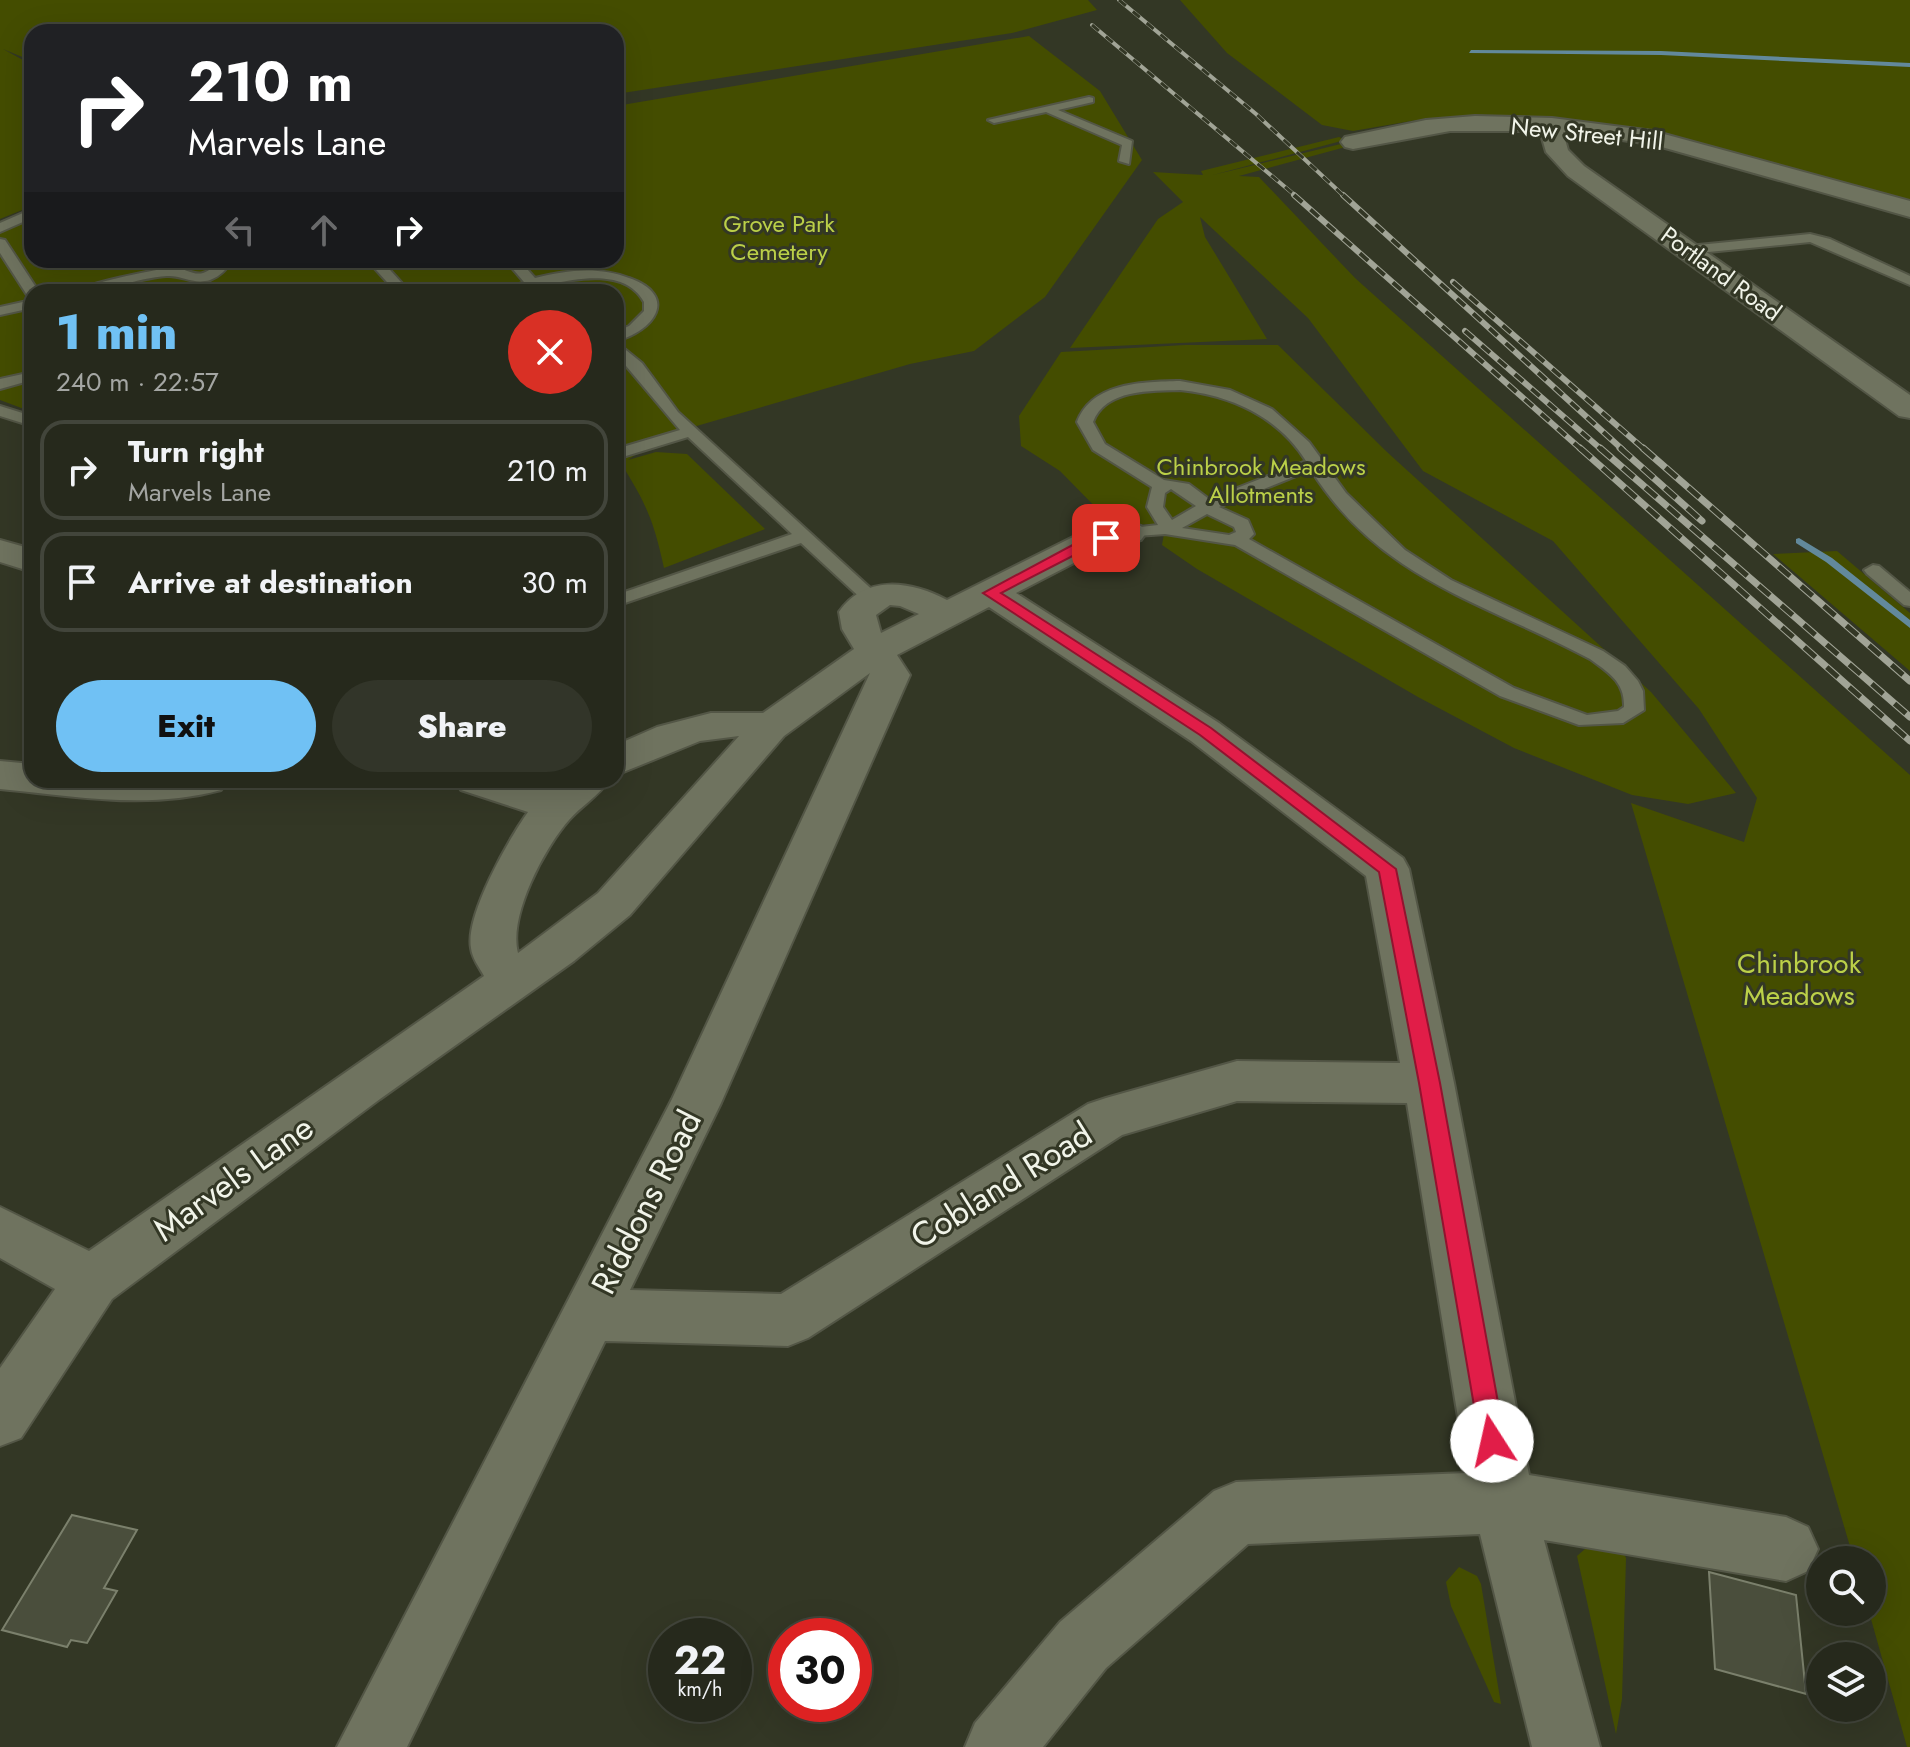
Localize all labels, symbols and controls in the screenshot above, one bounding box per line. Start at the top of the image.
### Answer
text: 210 m [188,41,353,122]
icon: right [56,56,160,160]
street label: New Street Hill [1509,108,1665,159]
text: Marvels Lane [188,116,386,168]
park label: Grove Park Cemetery [723,206,835,269]
icon: left [218,208,262,252]
icon: ahead [302,208,346,252]
icon: right [386,208,430,252]
street label: Portland Road [1654,218,1789,329]
text: 1 min [56,298,177,367]
button: close [508,310,592,394]
text: 240 m · 22:57 [56,363,219,401]
text: Turn right [128,430,264,473]
icon: right [60,448,104,492]
text: 210 m [507,449,588,492]
park label: Chinbrook Meadows Allotments [1156,449,1366,512]
text: Marvels Lane [128,473,271,511]
pin [1072,504,1140,572]
icon: arrive [1084,516,1128,560]
icon: arrive [60,560,104,604]
text: Arrive at destination [128,561,413,604]
text: 30 m [521,561,588,604]
button: Exit [56,680,316,772]
button: Share [332,680,592,772]
park label: Chinbrook Meadows [1737,943,1862,1016]
street label: Riddons Road [579,1102,714,1303]
street label: Marvels Lane [143,1104,323,1253]
street label: Cobland Road [901,1110,1102,1261]
position arrow [1450,1399,1534,1483]
map controls [1806,1546,1886,1722]
button: search [1806,1546,1886,1626]
speed limit sign: 30 [768,1618,872,1722]
text: 22 [674,1631,726,1689]
button: layers [1806,1642,1886,1722]
text: km/h [677,1675,723,1704]

